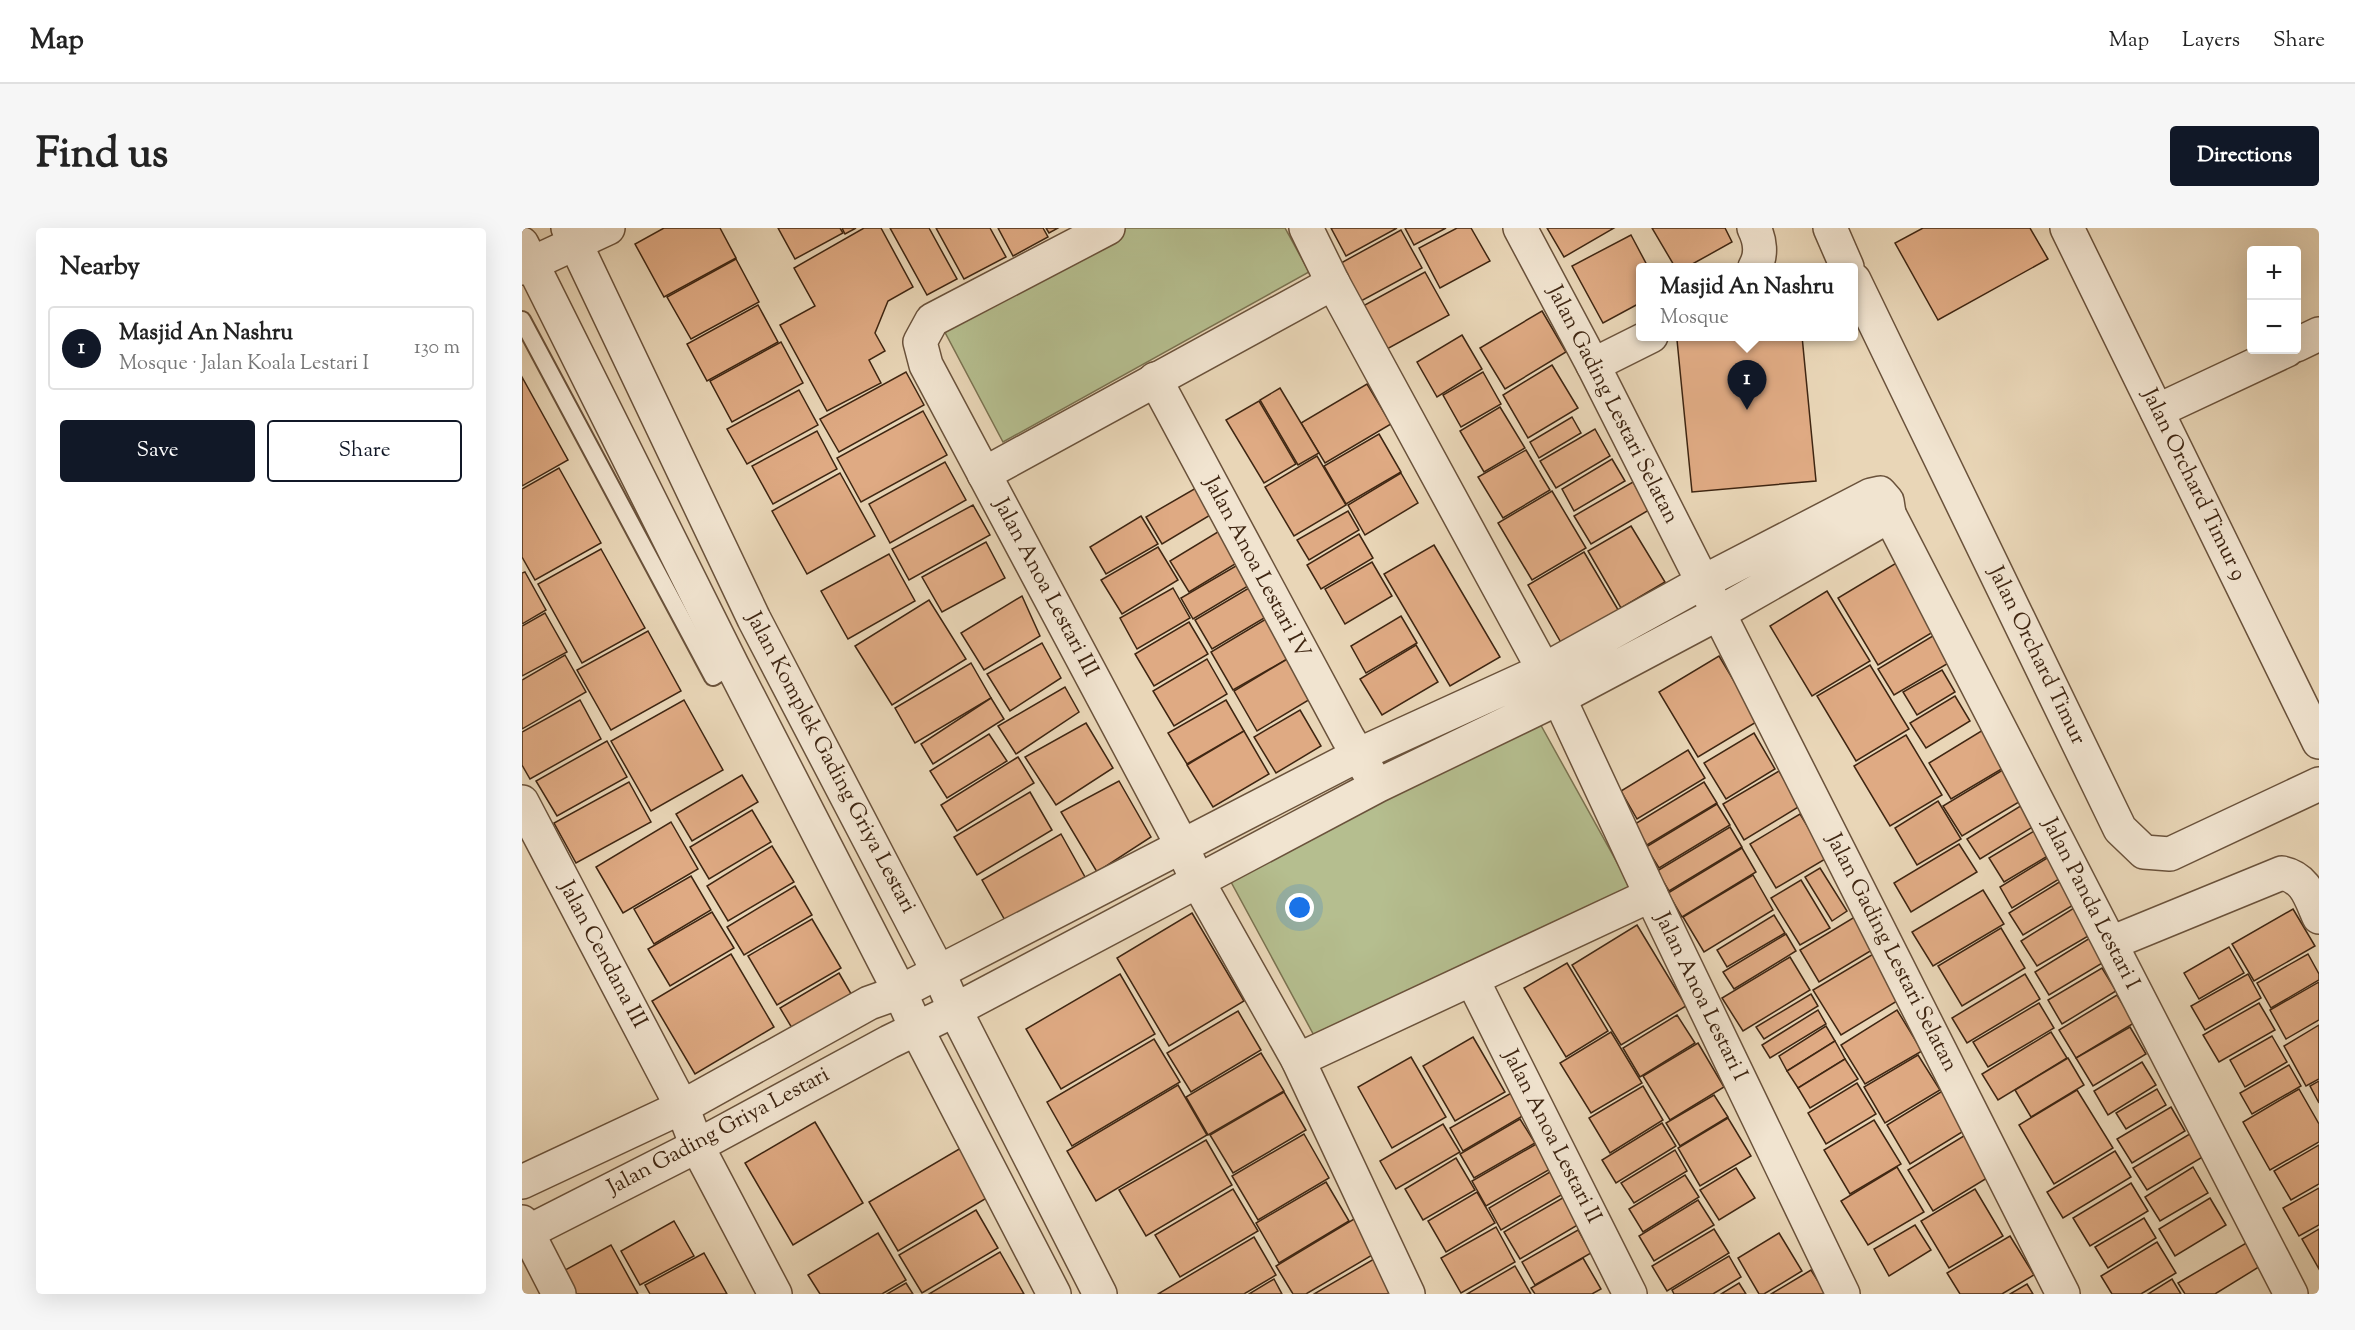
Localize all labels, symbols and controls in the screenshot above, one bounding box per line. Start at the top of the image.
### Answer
text: Map [30,21,84,61]
text: Map [2109,26,2149,56]
text: Layers [2182,26,2240,56]
text: Share [2273,26,2325,56]
text: Find us [36,126,168,186]
button: Directions [2170,126,2319,186]
map controls [2247,246,2301,354]
button: + [2247,246,2301,300]
text: Nearby [60,249,140,286]
popup [1636,263,1858,341]
text: Masjid An Nashru [1660,272,1834,304]
street label: Jalan Gading Lestari Selatan [1537,279,1686,530]
button: − [2247,300,2301,354]
text: Mosque [1660,304,1729,333]
text: Masjid An Nashru [119,318,293,350]
text: 1 [78,334,85,363]
text: 130 m [414,334,460,363]
text: Mosque · Jalan Koala Lestari I [119,350,369,379]
pin: 1 [1728,360,1766,410]
street label: Jalan Orchard Timur 9 [2132,383,2253,587]
button: Save [60,420,255,482]
button: Share [267,420,462,482]
street label: Jalan Anoa Lestari IV [1194,471,1318,665]
street label: Jalan Anoa Lestari III [984,492,1106,683]
street label: Jalan Orchard Timur [1978,560,2093,751]
street label: Jalan Komplek Gading Griya Lestari [736,606,923,919]
street label: Jalan Panda Lestari I [2032,812,2147,995]
street label: Jalan Gading Lestari Selatan [1816,827,1965,1078]
street label: Jalan Cendana III [549,875,654,1034]
your location [1285,893,1314,922]
street label: Jalan Anoa Lestari I [1645,906,1755,1087]
street label: Jalan Anoa Lestari II [1493,1044,1609,1229]
street label: Jalan Gading Griya Lestari [601,1060,836,1205]

